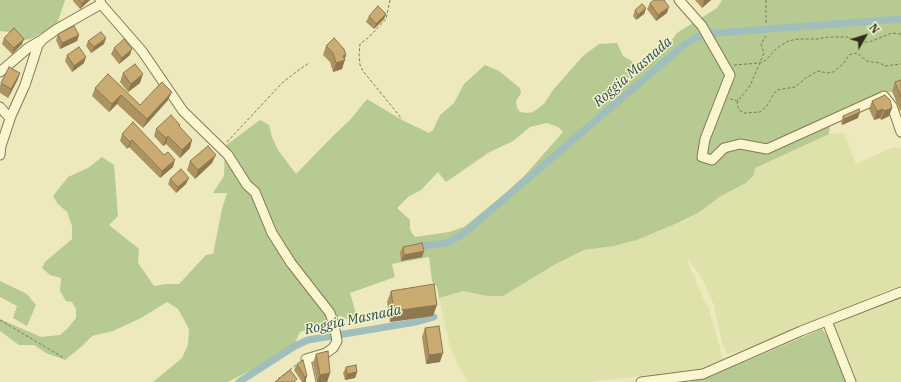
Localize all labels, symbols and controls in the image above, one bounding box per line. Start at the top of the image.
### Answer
north arrow [845,16,885,56]
text: N [866,21,882,36]
water label: Roggia Masnada [590,33,676,111]
water label: Roggia Masnada [303,302,403,338]

